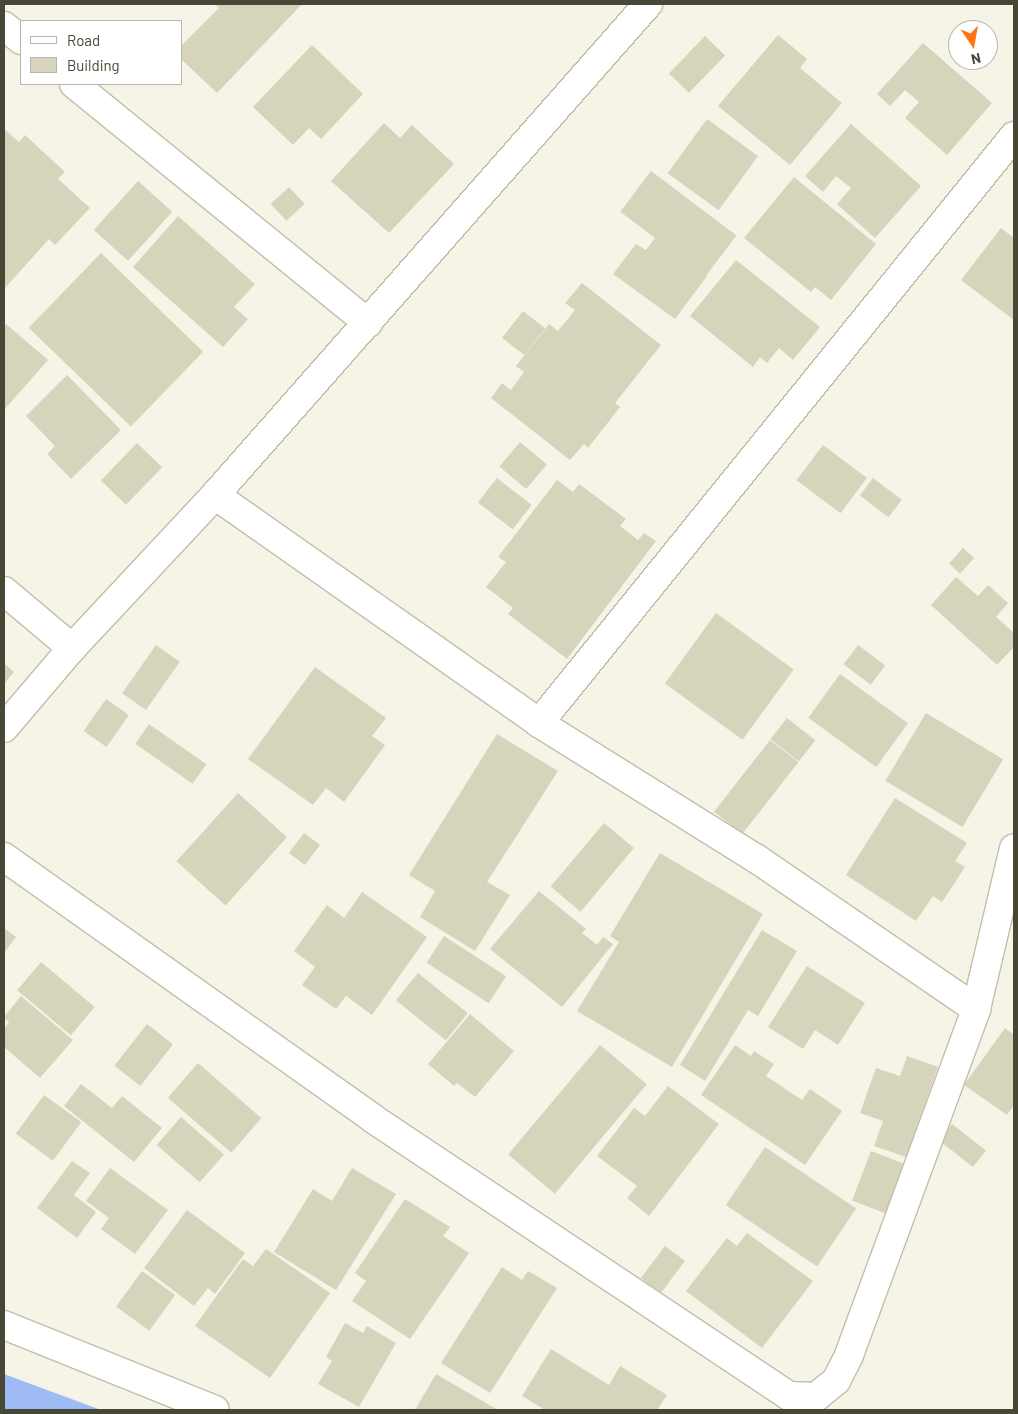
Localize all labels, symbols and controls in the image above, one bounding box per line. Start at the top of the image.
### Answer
legend [20,20,182,85]
north arrow [948,20,998,70]
text: Road [67,31,100,49]
text: N [970,50,982,68]
text: Building [67,56,120,74]

